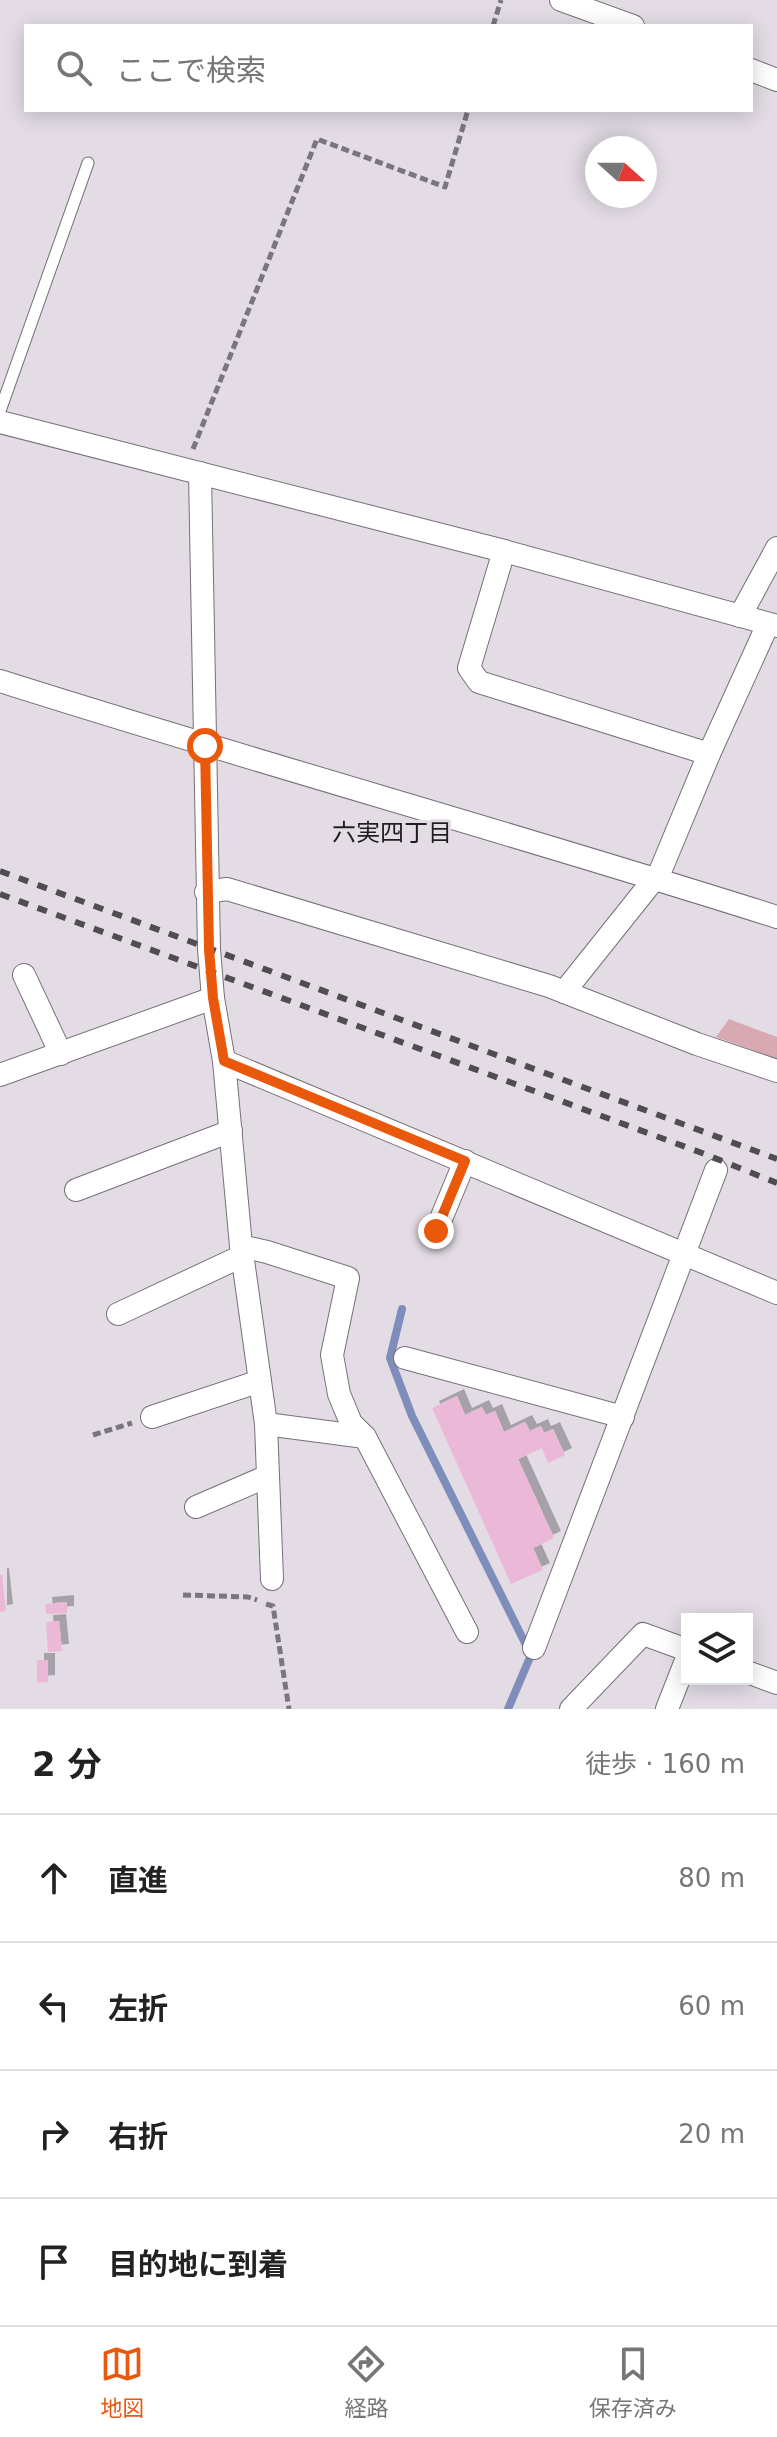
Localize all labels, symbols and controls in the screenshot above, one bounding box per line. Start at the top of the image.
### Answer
search box [24,24,753,112]
icon: search [52,46,96,90]
text: ここで検索 [116,53,266,88]
north arrow [585,136,657,208]
route start [187,728,223,764]
district label: 六実四丁目 [332,819,452,847]
route end [418,1213,454,1249]
map controls [681,1613,753,1685]
button: layers [681,1613,753,1685]
text: 2 分 [32,1744,102,1784]
text: 徒歩 · 160 m [585,1749,745,1779]
icon: ahead [32,1856,76,1900]
text: 直進 [108,1863,168,1898]
text: 80 m [678,1863,745,1893]
icon: left [32,1984,76,2028]
text: 左折 [108,1991,168,2026]
text: 60 m [678,1991,745,2021]
icon: right [32,2112,76,2156]
text: 右折 [108,2119,168,2154]
text: 20 m [678,2119,745,2149]
icon: arrive [32,2240,76,2284]
text: 目的地に到着 [108,2247,288,2282]
tab: 地図 [100,2342,144,2422]
tab: 経路 [344,2342,389,2422]
tab: 保存済み [589,2342,677,2422]

